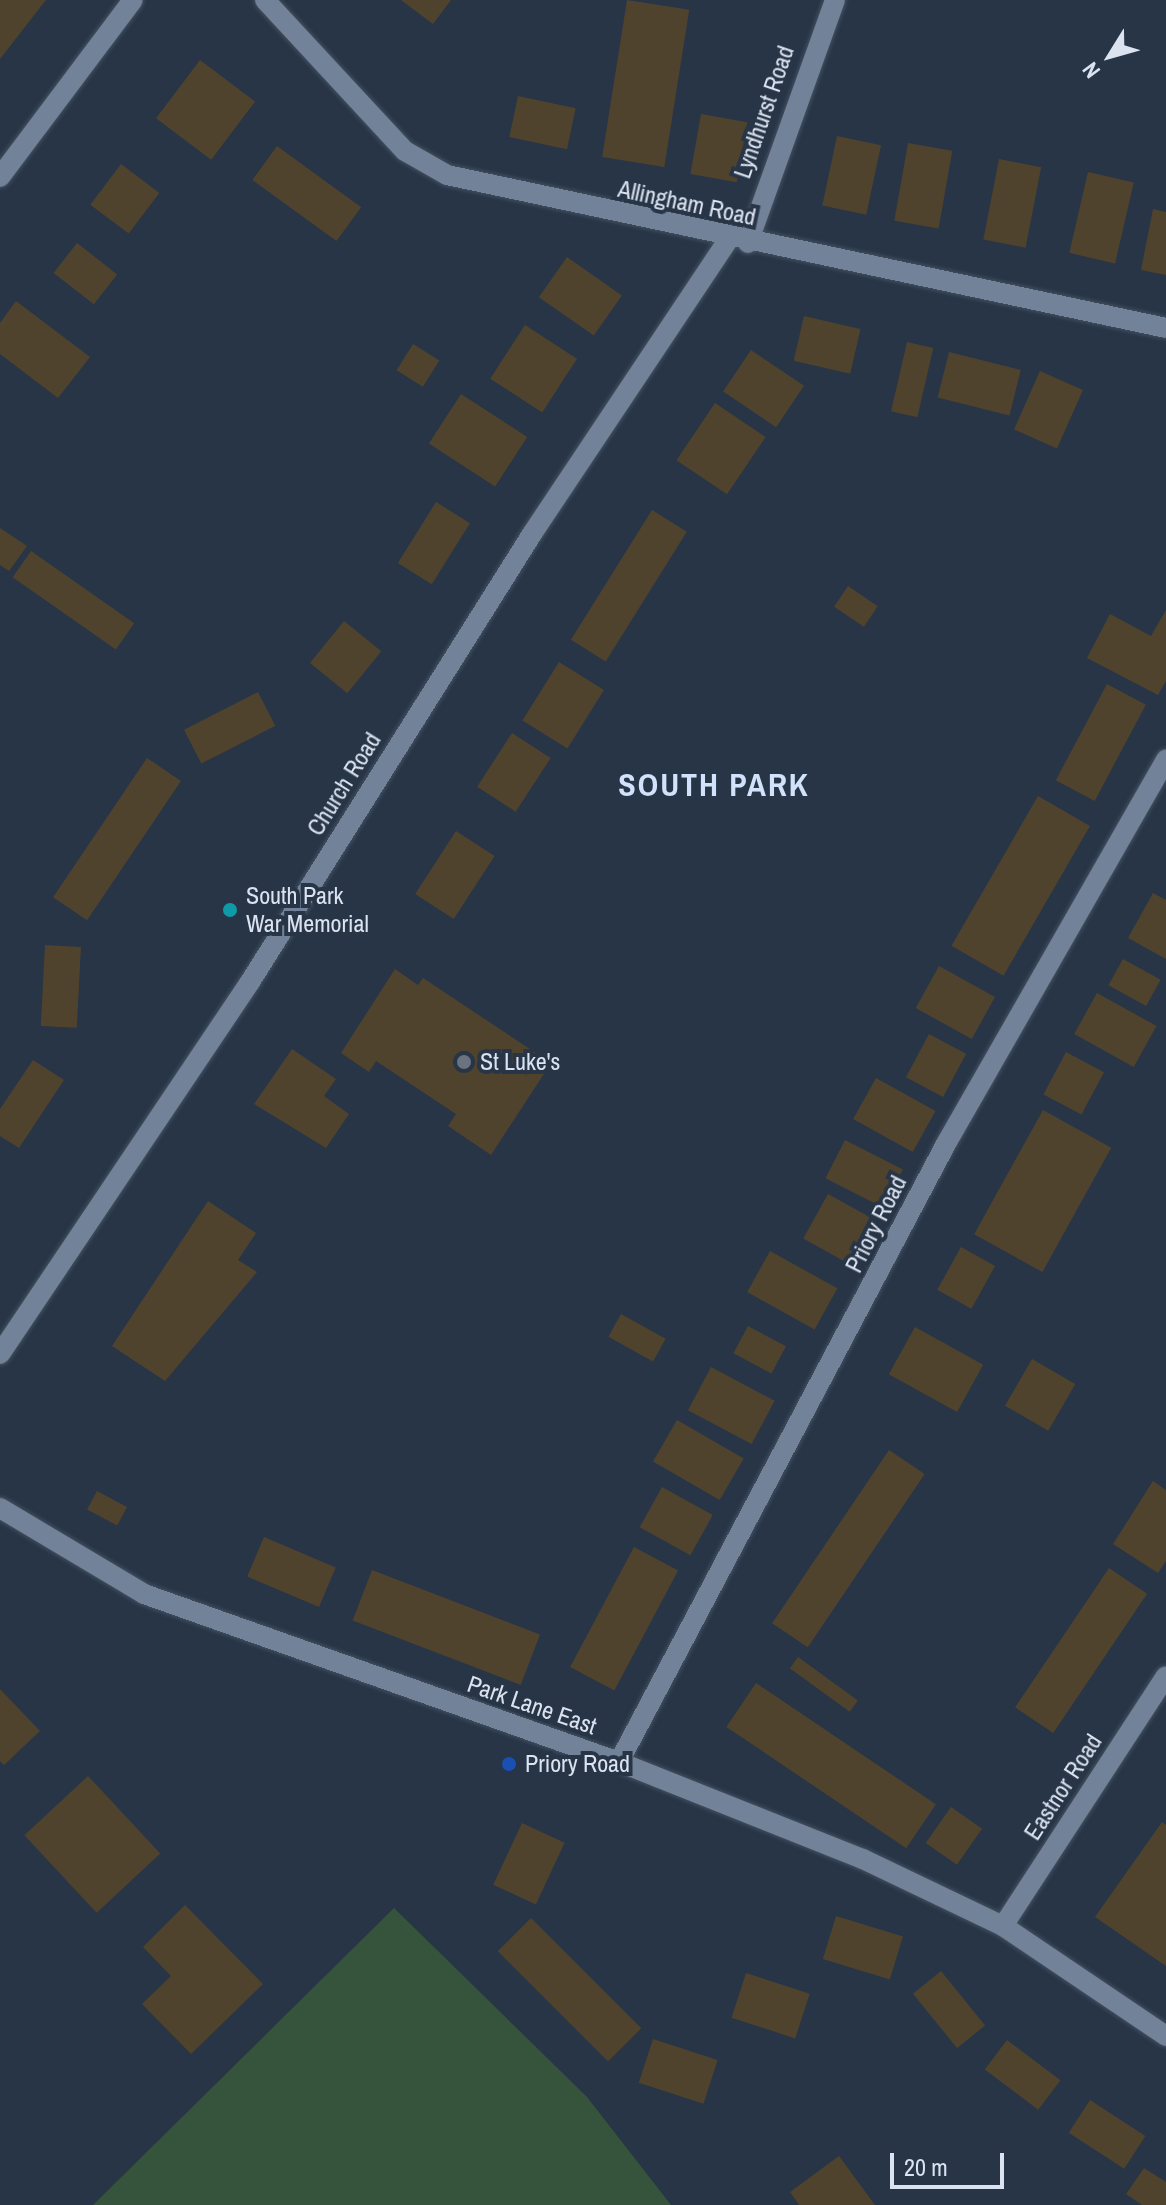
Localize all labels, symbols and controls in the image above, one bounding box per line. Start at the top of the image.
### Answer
north arrow [1070,16,1150,96]
street label: Lyndhurst Road [728,42,800,182]
text: N [1075,56,1107,85]
street label: Allingham Road [616,174,758,232]
street label: Church Road [301,727,387,841]
district label: SOUTH PARK [618,766,810,804]
place label: South Park War Memorial [246,882,369,938]
marker: South Park War Memorial [221,901,239,919]
place label: St Luke's [480,1048,560,1076]
marker: St Luke's [455,1053,473,1071]
street label: Priory Road [839,1171,913,1277]
street label: Park Lane East [464,1669,600,1741]
street label: Eastnor Road [1018,1729,1108,1845]
place label: Priory Road [525,1750,630,1778]
marker: Priory Road [500,1755,518,1773]
scale bar [894,2137,1008,2187]
text: 20 m [904,2151,948,2183]

